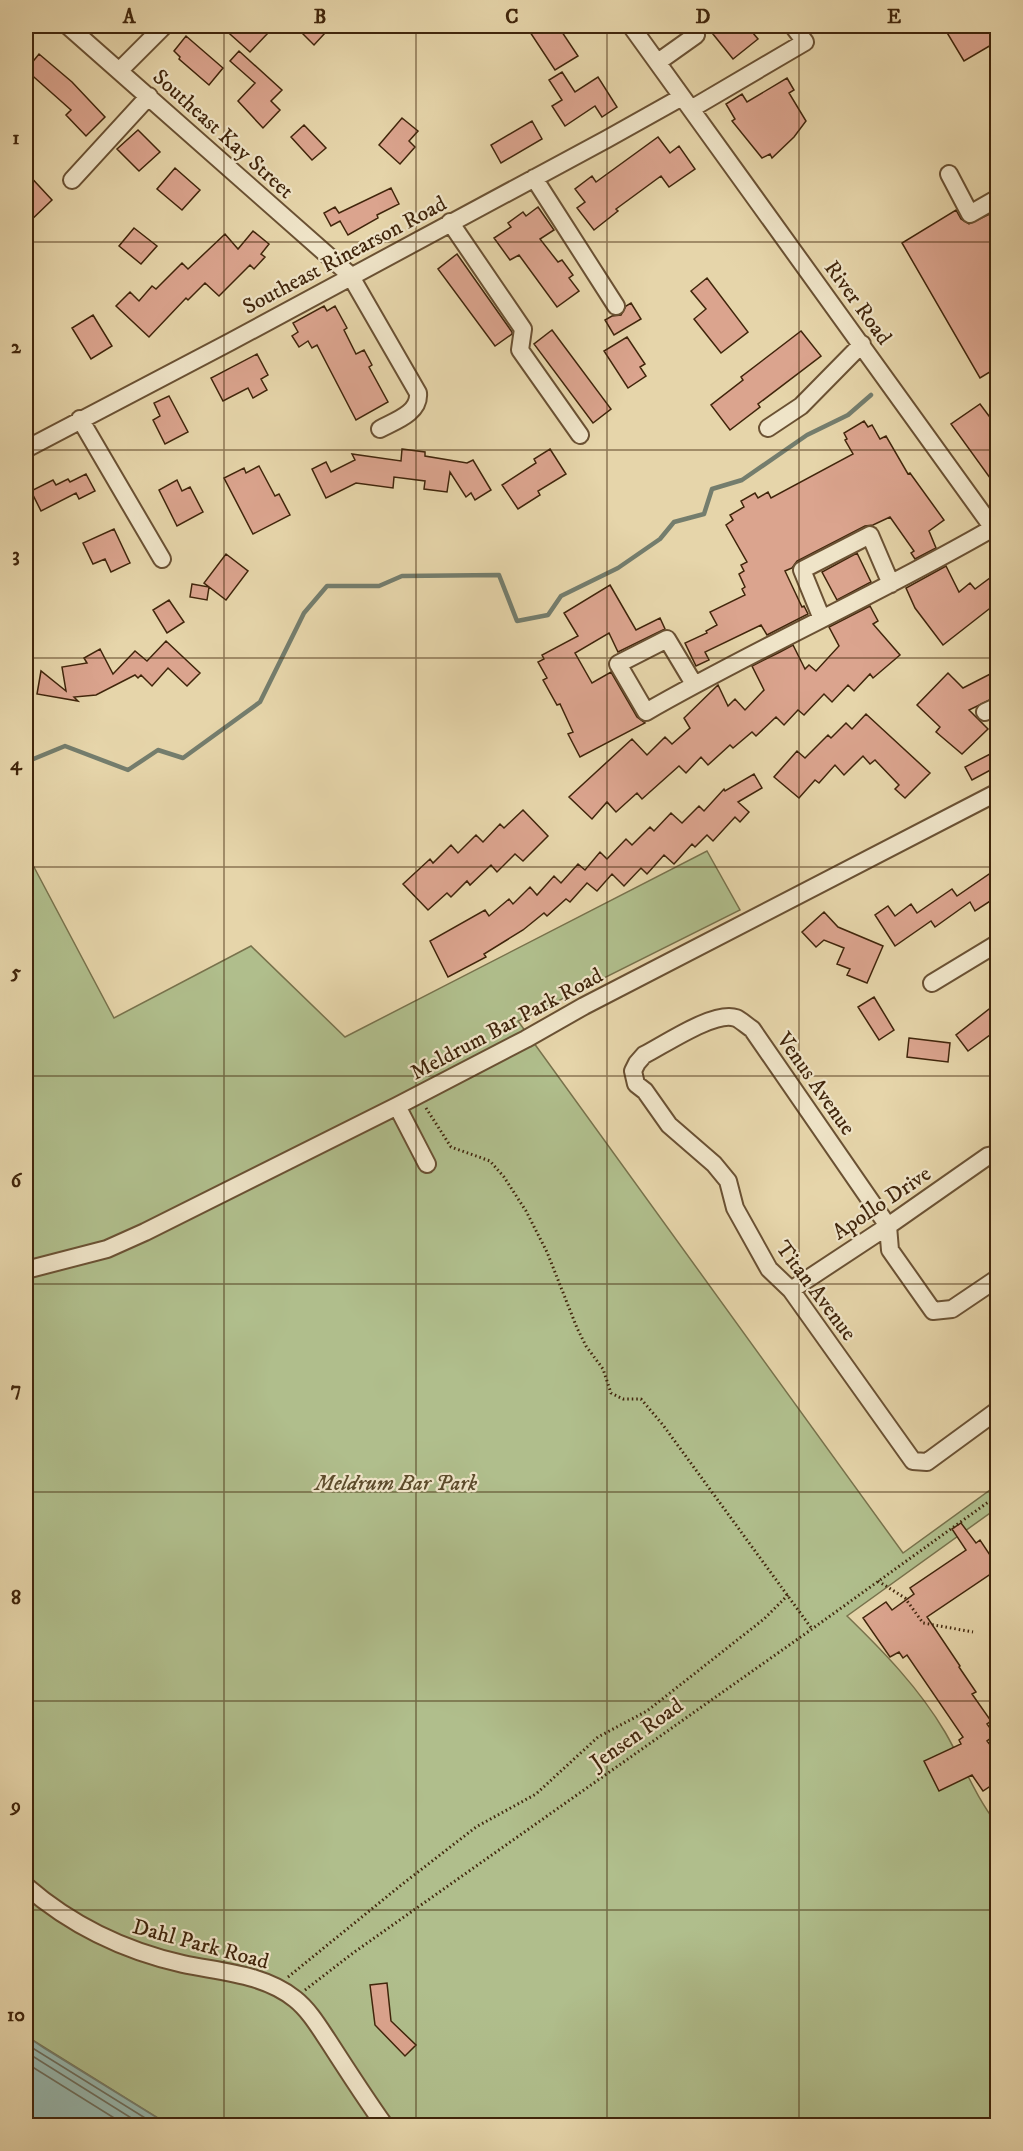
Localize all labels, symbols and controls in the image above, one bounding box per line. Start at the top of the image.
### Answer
text: A [122,5,137,30]
text: B [314,5,326,30]
text: C [505,5,519,30]
text: D [696,5,711,30]
text: E [887,5,901,30]
street label: Southeast Kay Street [147,64,299,205]
text: 1 [12,126,20,151]
street label: Southeast Rinearson Road [238,190,451,321]
street label: River Road [818,256,897,350]
text: 2 [11,335,22,360]
text: 3 [12,543,20,568]
text: 4 [10,752,23,777]
text: 5 [10,960,21,985]
street label: Meldrum Bar Park Road [406,962,608,1086]
street label: Venus Avenue [770,1026,861,1141]
street label: Apollo Drive [827,1160,936,1246]
text: 6 [11,1169,23,1194]
street label: Titan Avenue [769,1236,862,1346]
text: 7 [11,1377,21,1402]
park label: Meldrum Bar Park [313,1470,478,1497]
text: 8 [11,1586,21,1611]
street label: Jensen Road [584,1692,689,1777]
text: 9 [9,1794,21,1819]
street label: Dahl Park Road [130,1913,272,1976]
text: 10 [7,2003,25,2028]

